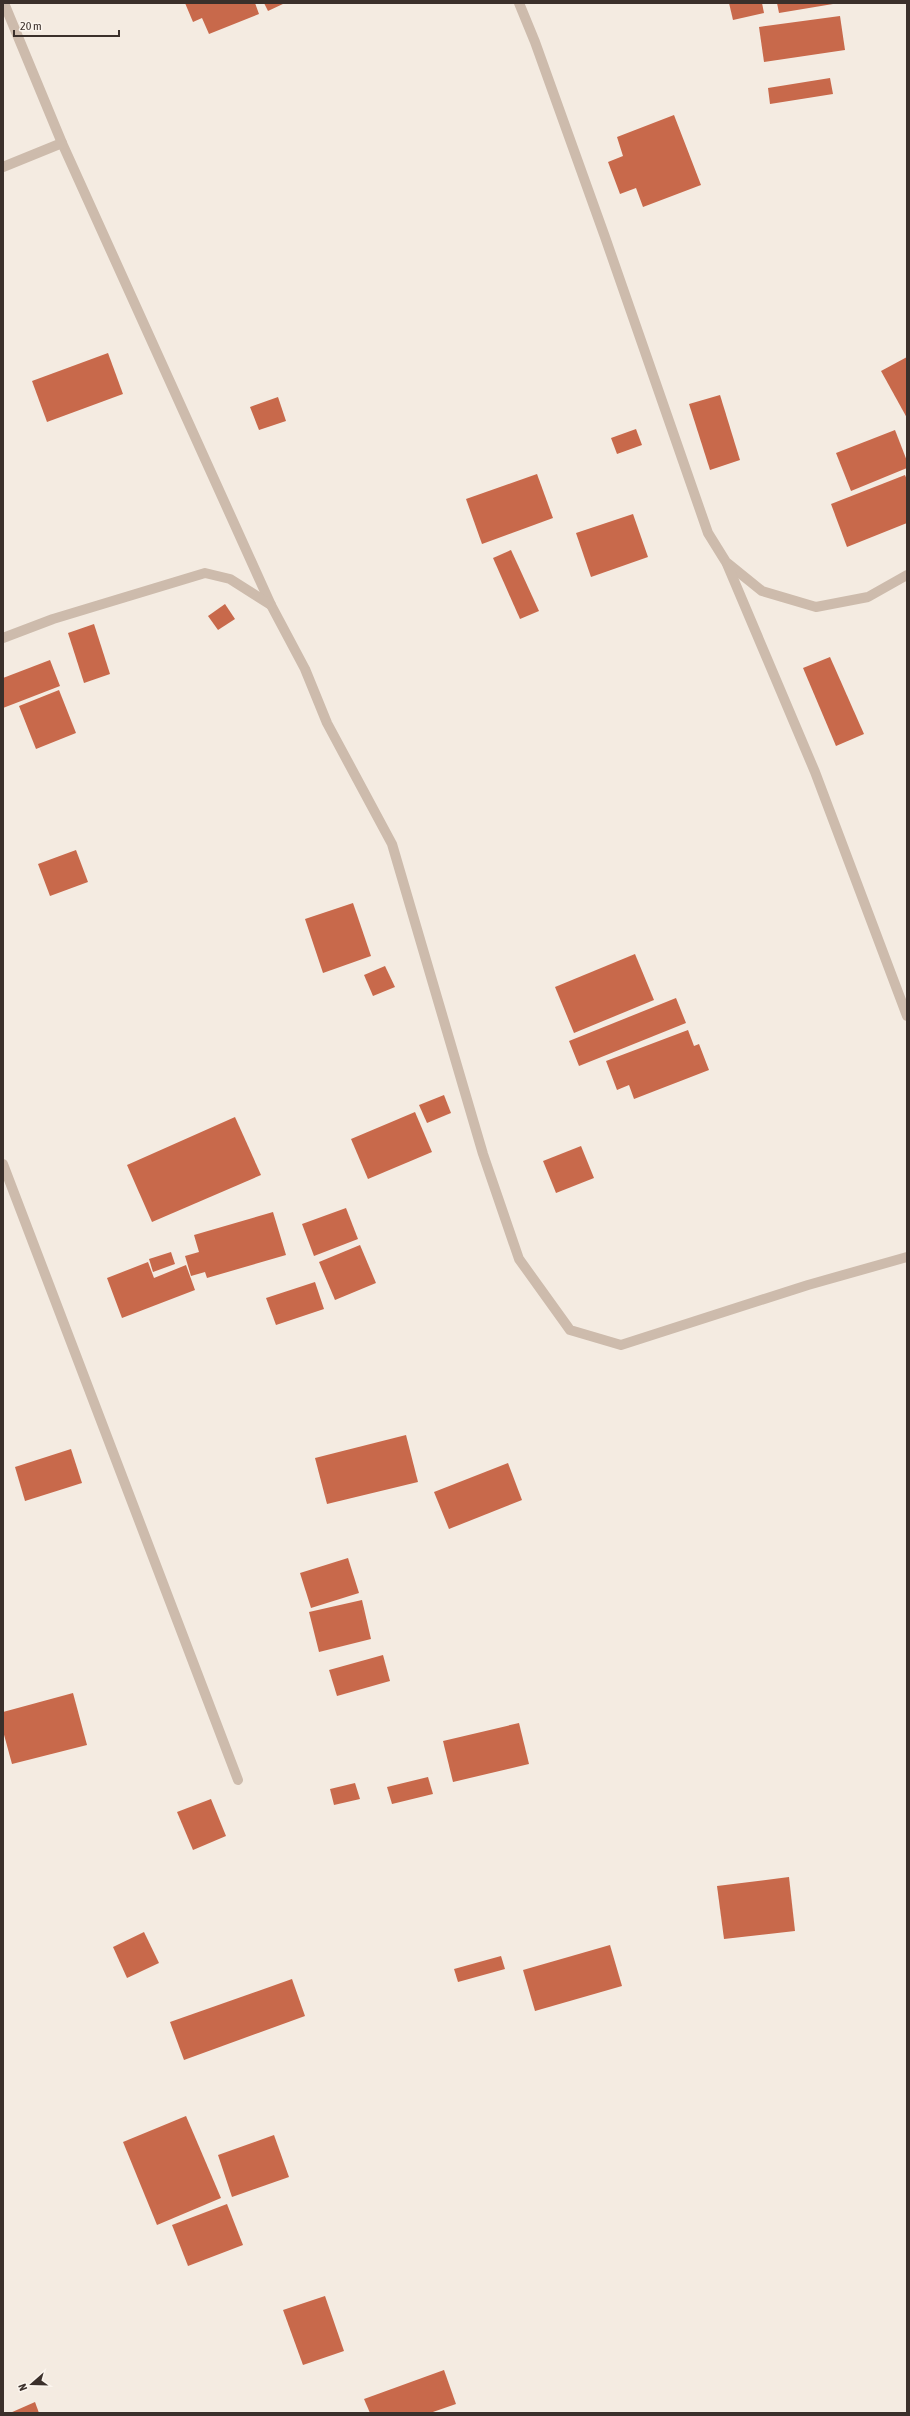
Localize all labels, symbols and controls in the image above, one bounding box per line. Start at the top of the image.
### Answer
scale bar [14,12,119,38]
text: 20 m [20,19,42,33]
north arrow [12,2364,52,2404]
text: N [16,2382,29,2393]

